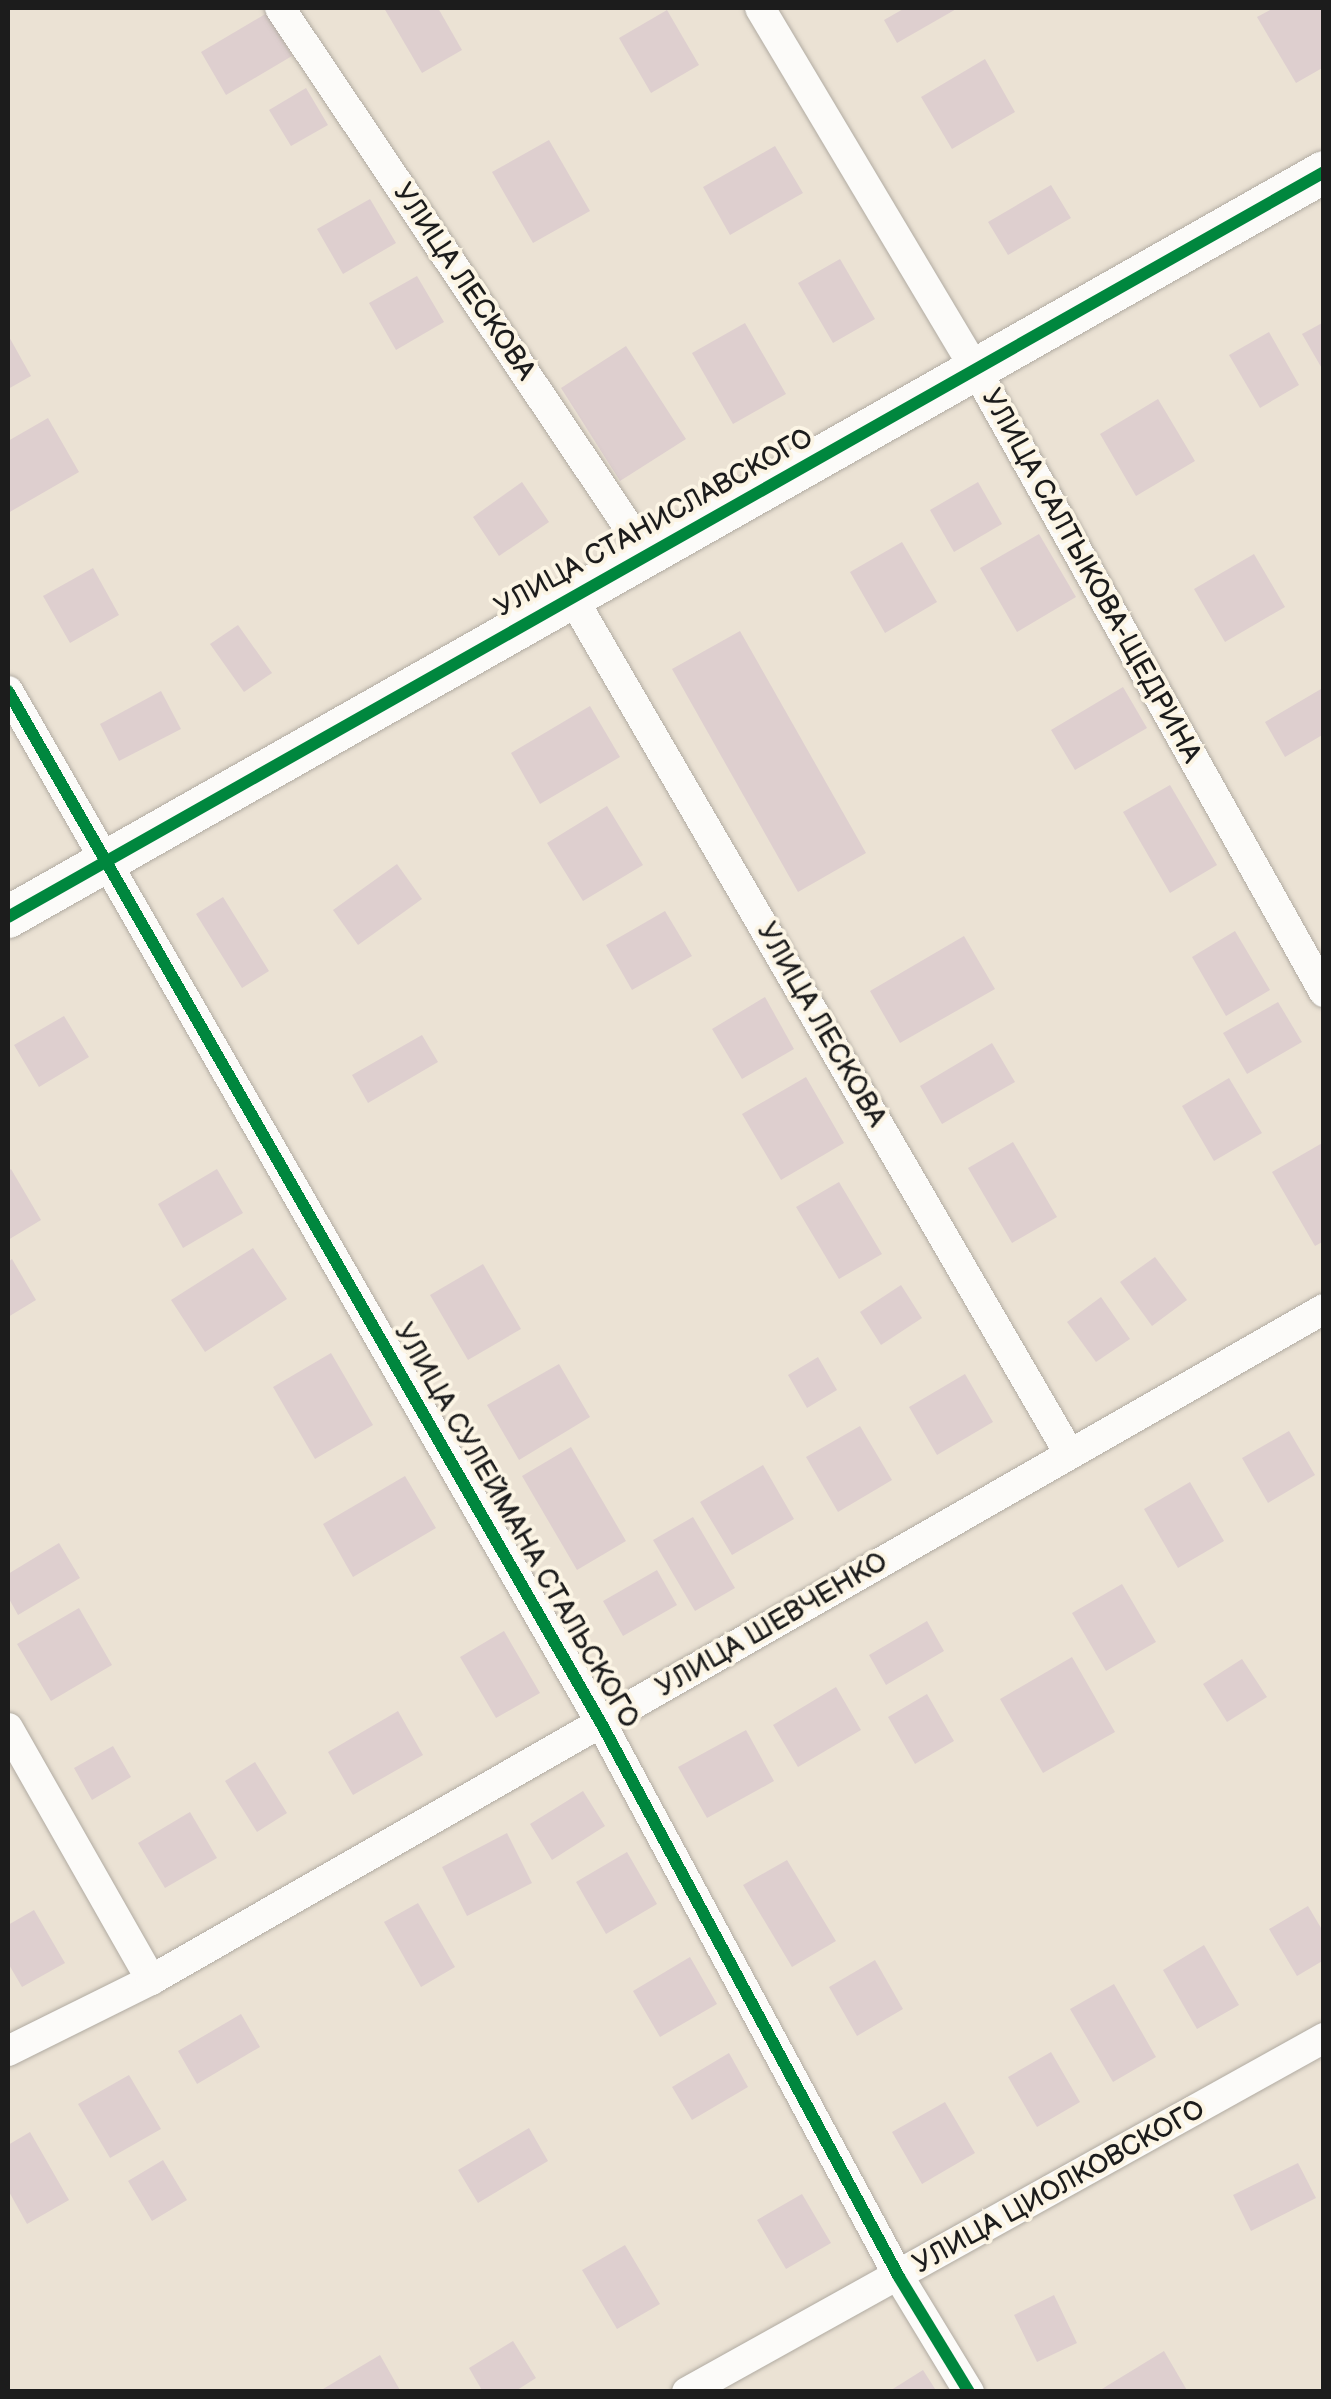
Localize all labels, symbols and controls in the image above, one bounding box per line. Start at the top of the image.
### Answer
street label: УЛИЦА ЛЕСКОВА [386,177,542,387]
street label: УЛИЦА САЛТЫКОВА-ЩЕДРИНА [974,383,1208,769]
street label: УЛИЦА СТАНИСЛАВСКОГО [489,421,819,625]
street label: УЛИЦА ЛЕСКОВА [749,917,893,1133]
street label: УЛИЦА СУЛЕЙМАНА СТАЛЬСКОГО [386,1318,646,1734]
street label: УЛИЦА ШЕВЧЕНКО [650,1545,894,1705]
street label: УЛИЦА ЦИОЛКОВСКОГО [907,2093,1211,2281]

